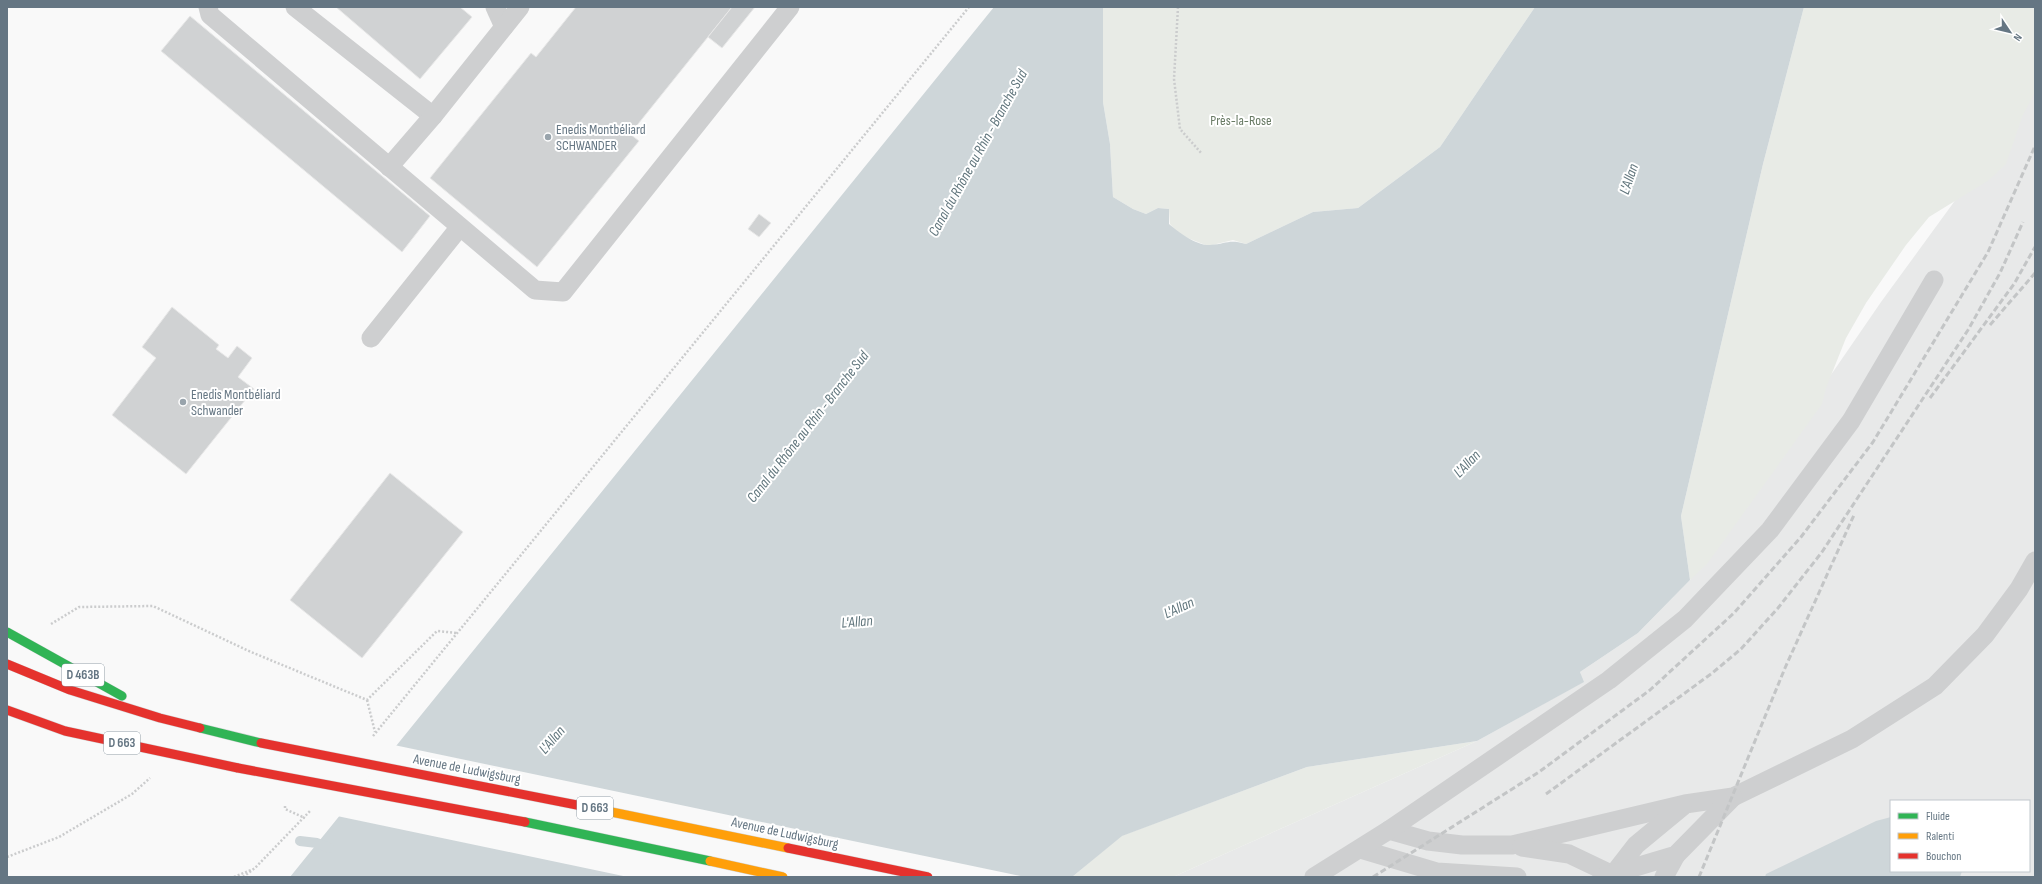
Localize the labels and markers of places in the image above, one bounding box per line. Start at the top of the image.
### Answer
place label: Enedis Montbéliard SCHWANDER [556,121,646,154]
marker: Enedis Montbéliard SCHWANDER [543,132,553,142]
place label: Enedis Montbéliard Schwander [191,386,281,419]
marker: Enedis Montbéliard Schwander [178,397,188,407]

